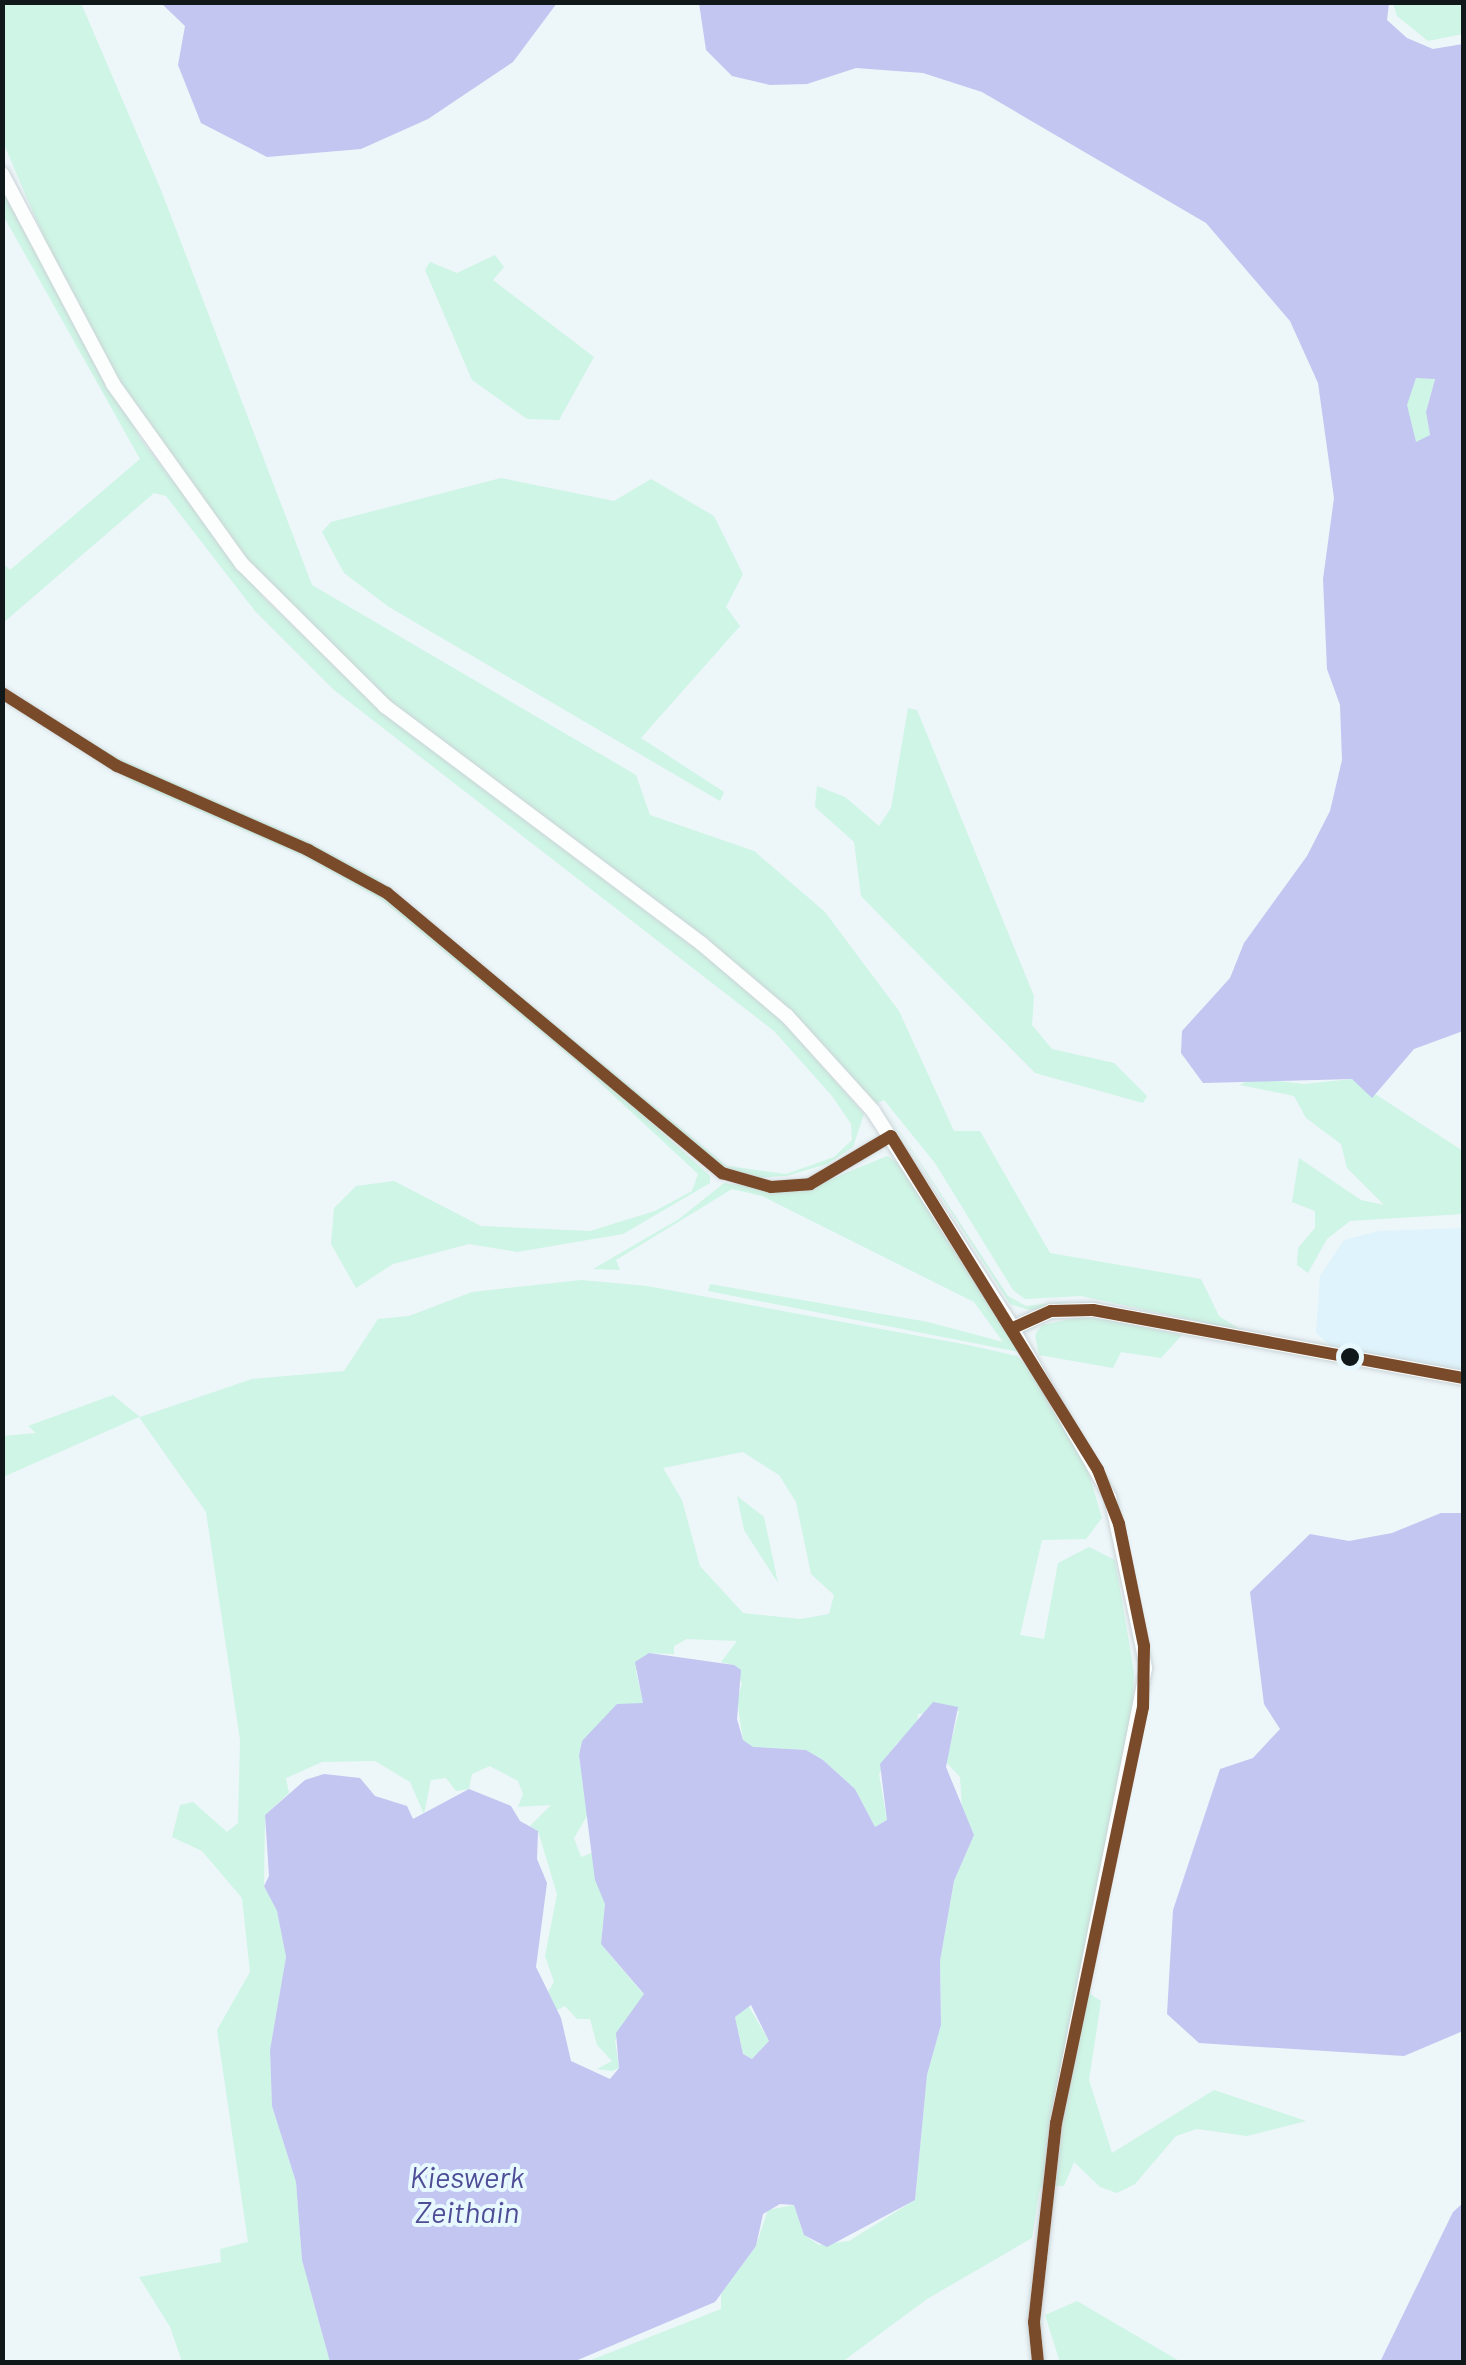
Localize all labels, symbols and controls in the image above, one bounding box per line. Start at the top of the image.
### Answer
unlabelled marker [1340,1347,1360,1367]
water label: Kieswerk Zeithain [410,2158,524,2228]

